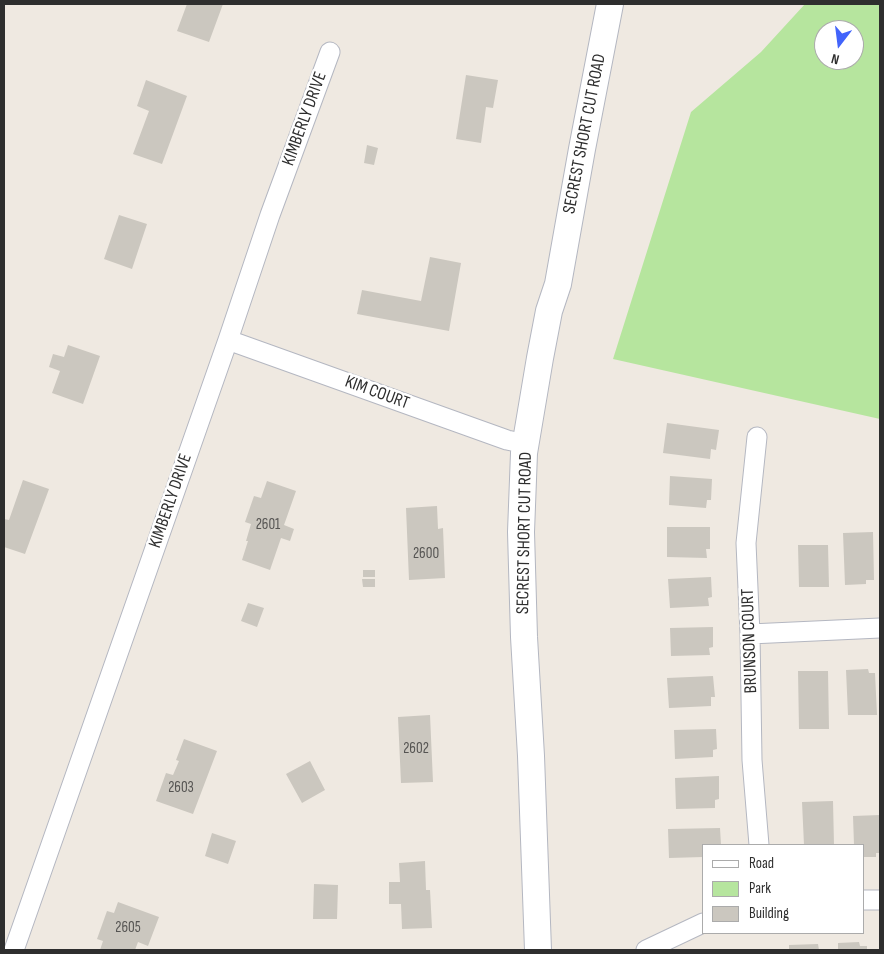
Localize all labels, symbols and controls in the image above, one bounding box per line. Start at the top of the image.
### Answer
north arrow [814,20,864,70]
text: N [829,50,841,68]
street label: SECREST SHORT CUT ROAD [559,52,611,216]
street label: KIMBERLY DRIVE [278,69,332,169]
street label: KIM COURT [342,371,412,415]
street label: KIMBERLY DRIVE [145,451,197,551]
street label: SECREST SHORT CUT ROAD [513,452,537,614]
house number: 2601 [256,516,280,534]
house number: 2600 [413,545,439,563]
street label: BRUNSON COURT [737,588,763,694]
house number: 2602 [403,740,429,758]
house number: 2603 [168,779,194,797]
legend [702,844,864,934]
text: Road [749,854,774,873]
text: Park [749,879,771,898]
text: Building [749,904,789,923]
house number: 2605 [115,919,141,937]

